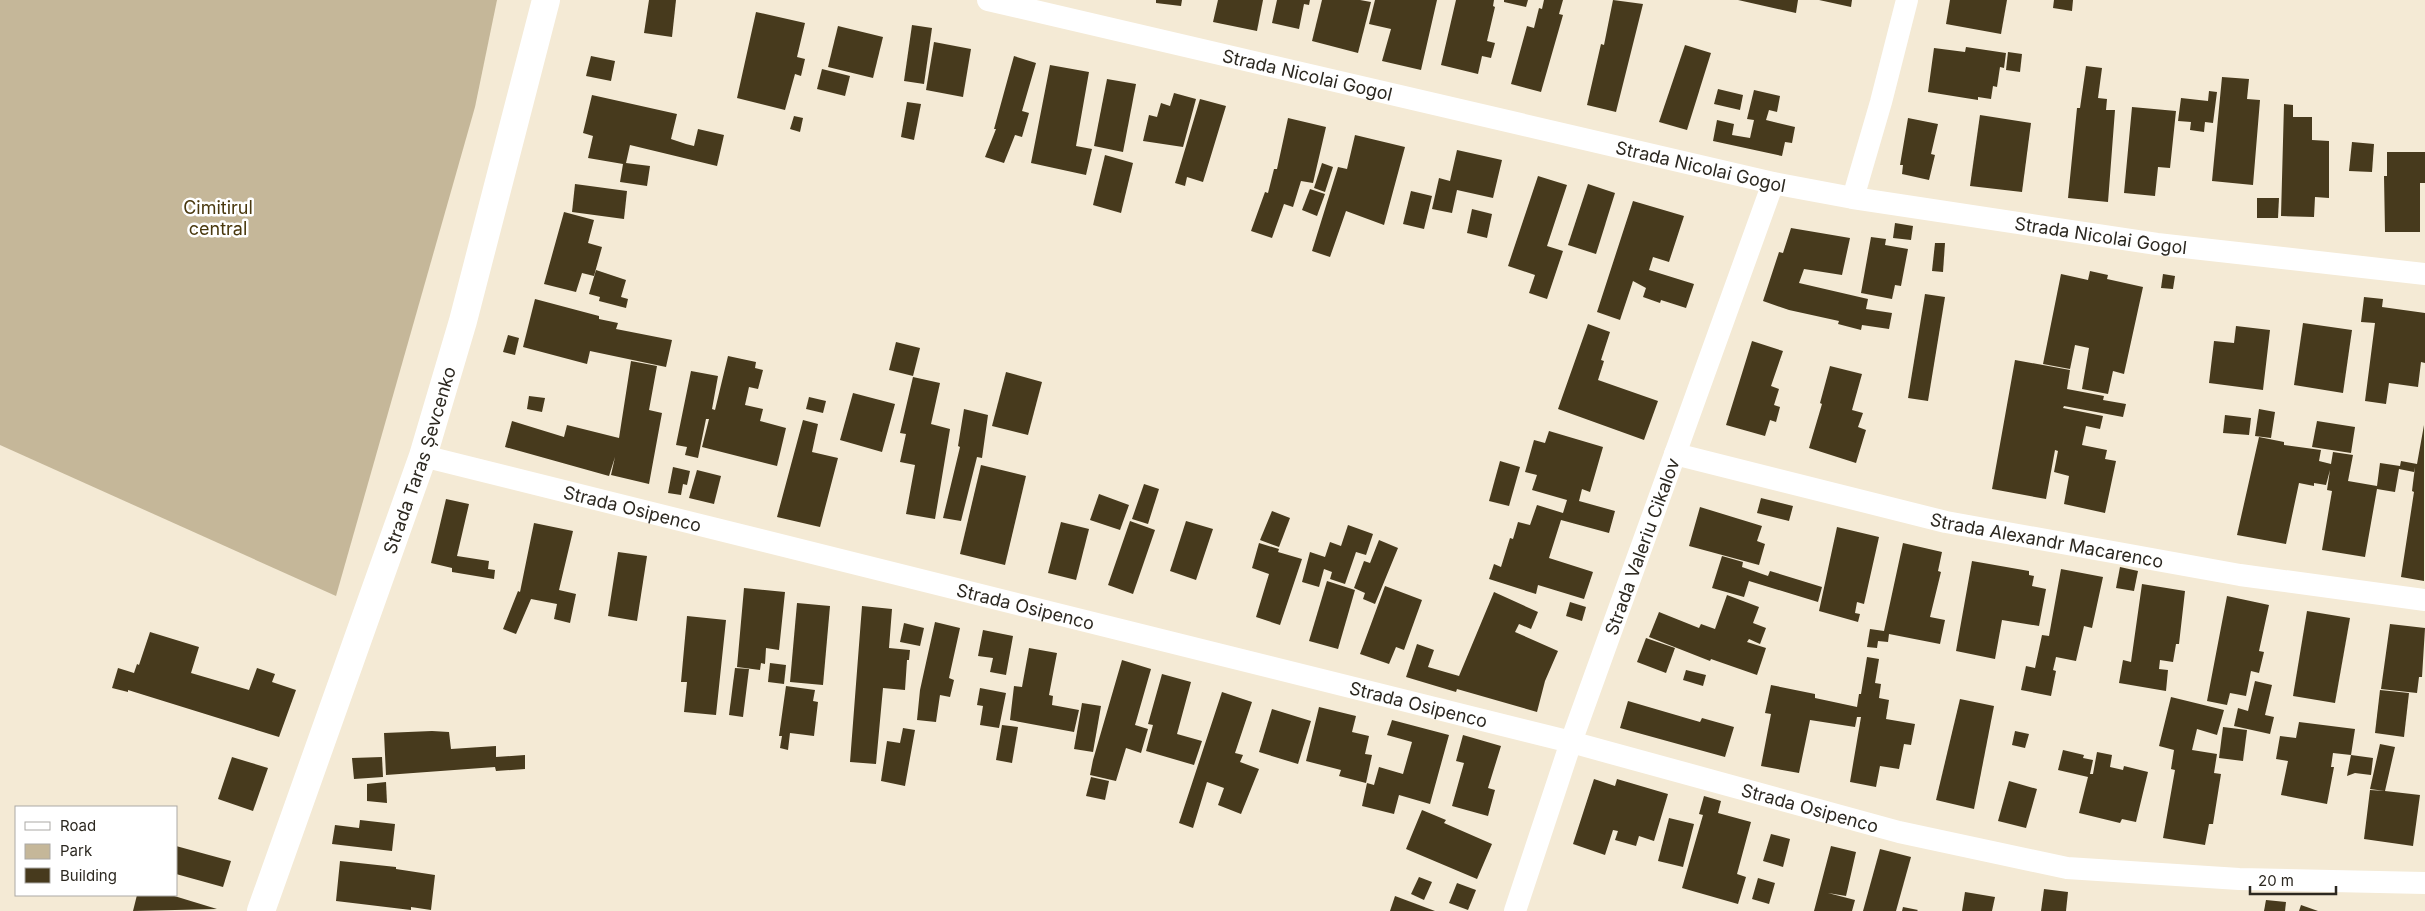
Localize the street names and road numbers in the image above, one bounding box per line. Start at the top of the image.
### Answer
street label: Strada Nicolai Gogol [1220,45,1394,104]
street label: Strada Nicolai Gogol [1614,136,1788,196]
street label: Strada Nicolai Gogol [2013,212,2188,258]
street label: Strada Taras Șevcenko [379,364,459,556]
street label: Strada Valeriu Cikalov [1600,455,1683,638]
street label: Strada Osipenco [561,481,704,536]
street label: Strada Alexandr Macarenco [1928,508,2165,572]
street label: Strada Osipenco [954,579,1097,633]
street label: Strada Osipenco [1347,677,1490,731]
street label: Strada Osipenco [1739,779,1881,836]

